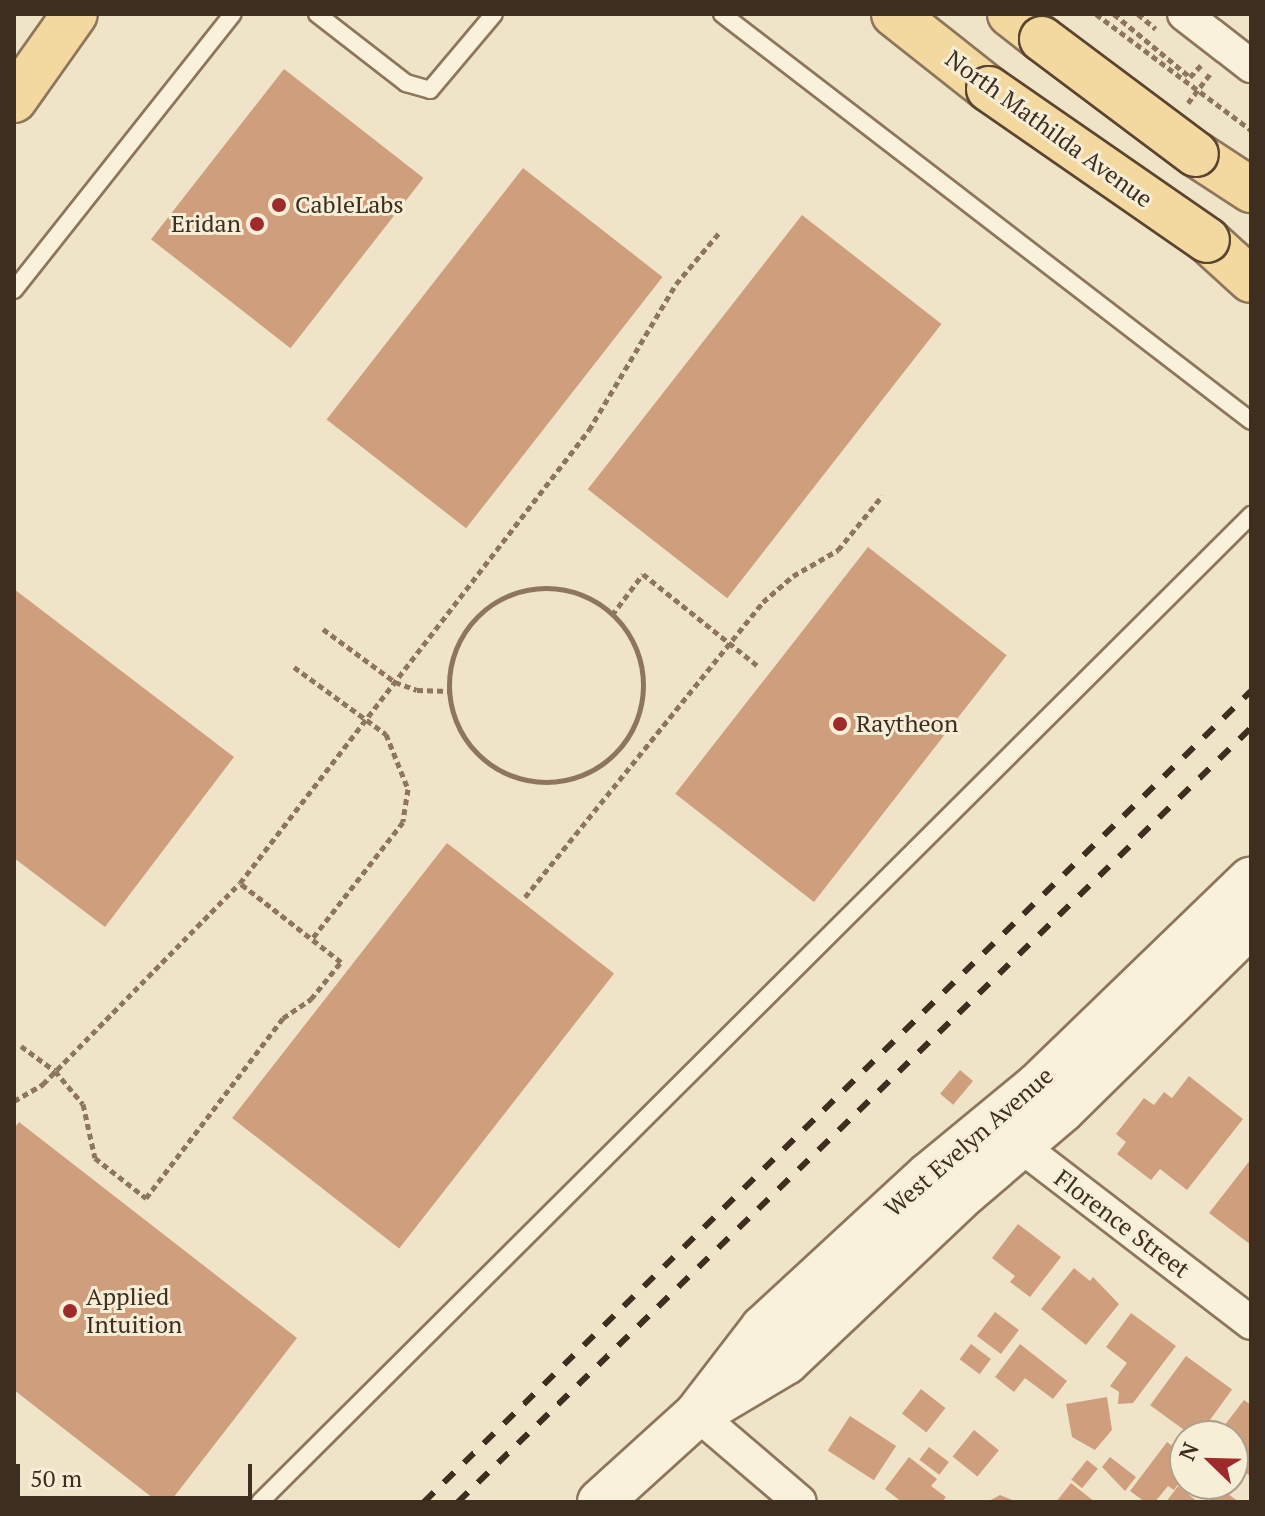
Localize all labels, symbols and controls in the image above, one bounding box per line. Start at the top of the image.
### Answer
street label: North Mathilda Avenue [940,44,1158,214]
place label: CableLabs [295,191,404,219]
marker: CableLabs [270,196,288,214]
place label: Eridan [171,210,241,238]
marker: Eridan [248,215,266,233]
place label: Raytheon [856,710,958,738]
marker: Raytheon [831,715,849,733]
street label: West Evelyn Avenue [879,1061,1059,1223]
street label: Florence Street [1049,1164,1195,1284]
place label: Applied Intuition [86,1283,182,1339]
marker: Applied Intuition [61,1302,79,1320]
north arrow [1169,1420,1249,1500]
text: N [1172,1438,1205,1465]
scale bar [20,1448,256,1498]
text: 50 m [30,1462,82,1494]

